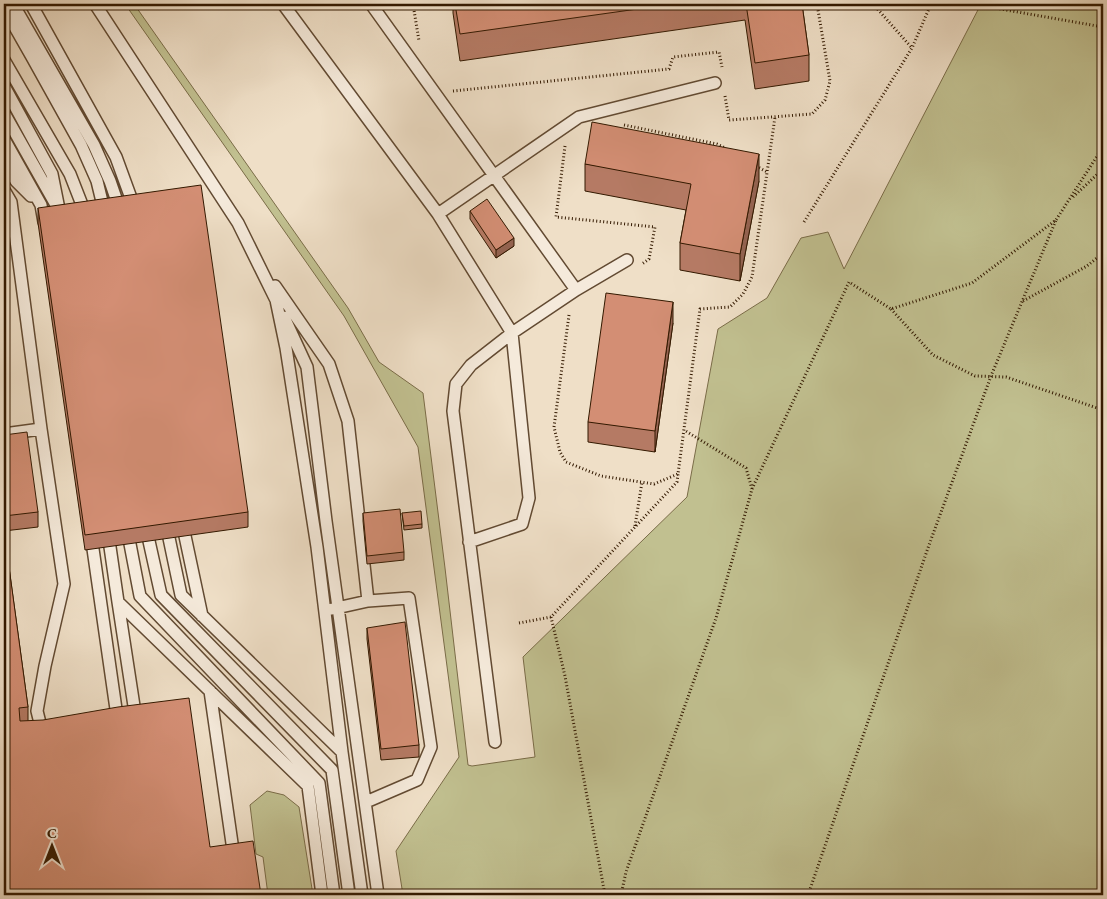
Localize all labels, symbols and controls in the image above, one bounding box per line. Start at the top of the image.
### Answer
north arrow [28,822,78,872]
text: С [47,824,57,842]

